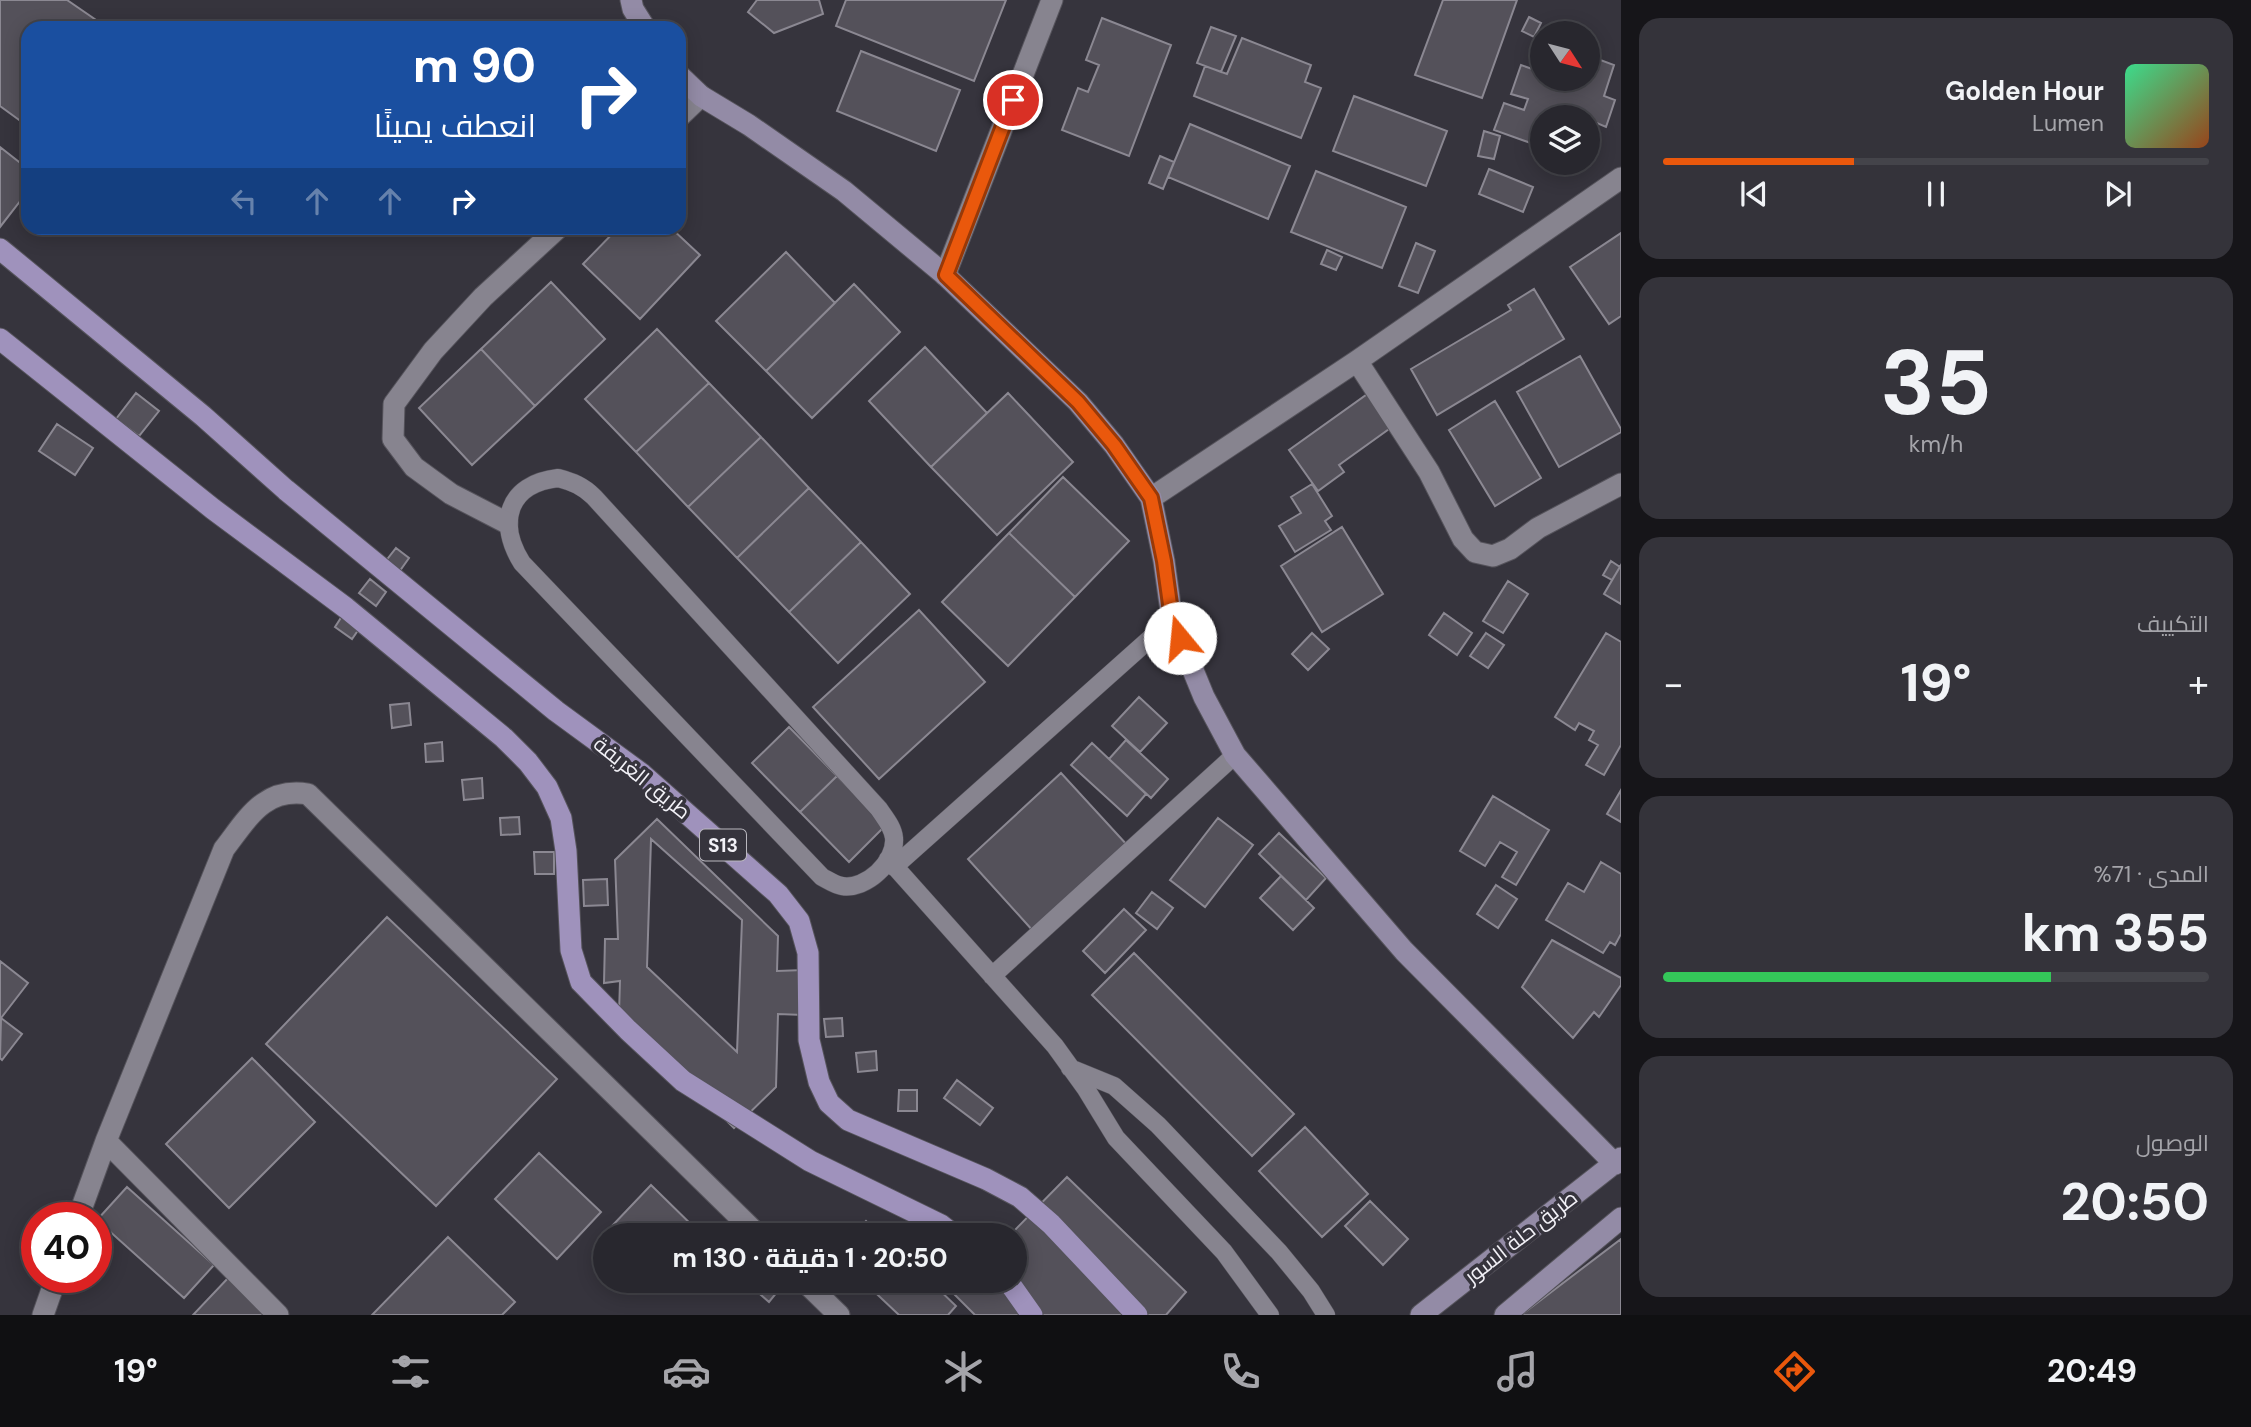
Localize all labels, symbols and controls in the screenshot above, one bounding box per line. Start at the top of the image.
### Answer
north arrow [1530,21,1600,91]
map controls [1530,21,1600,175]
text: 90 m [413,33,536,97]
icon: right [560,49,651,140]
pin [983,70,1043,130]
text: Golden Hour [1945,74,2104,108]
icon: arrive [994,81,1032,119]
text: انعطف يمينًا [374,105,536,147]
button: layers [1530,105,1600,175]
text: Lumen [2032,108,2104,138]
icon: previous [1735,175,1773,213]
icon: pause [1917,175,1955,213]
icon: next [2099,175,2137,213]
icon: left [225,182,263,220]
icon: ahead [298,182,336,220]
icon: ahead [371,182,409,220]
icon: right [444,182,482,220]
text: 35 [1880,324,1992,442]
text: km/h [1909,429,1963,459]
position arrow [1143,601,1217,675]
text: التكييف [2137,609,2209,639]
text: 19° [1901,649,1971,717]
text: − [1663,659,1684,709]
text: + [2188,659,2209,709]
street label: طريق الغريفة [588,730,696,826]
road number: S13 [700,830,746,860]
text: المدى · 71% [2094,859,2209,889]
text: 355 km [2022,899,2209,967]
text: الوصول [2136,1128,2209,1158]
text: 20:50 [2060,1168,2209,1236]
street label: طريق حلة السور [1458,1184,1583,1291]
speed limit sign: 40 [21,1202,112,1293]
text: 20:50 · 1 دقيقة · 130 m [673,1241,947,1275]
icon: filters [386,1347,435,1396]
icon: car [662,1347,711,1396]
icon: climate [939,1347,988,1396]
icon: phone [1216,1347,1265,1396]
icon: music [1493,1347,1542,1396]
icon: directions [1770,1347,1819,1396]
text: 19° [114,1350,158,1392]
text: 20:49 [2047,1350,2137,1392]

